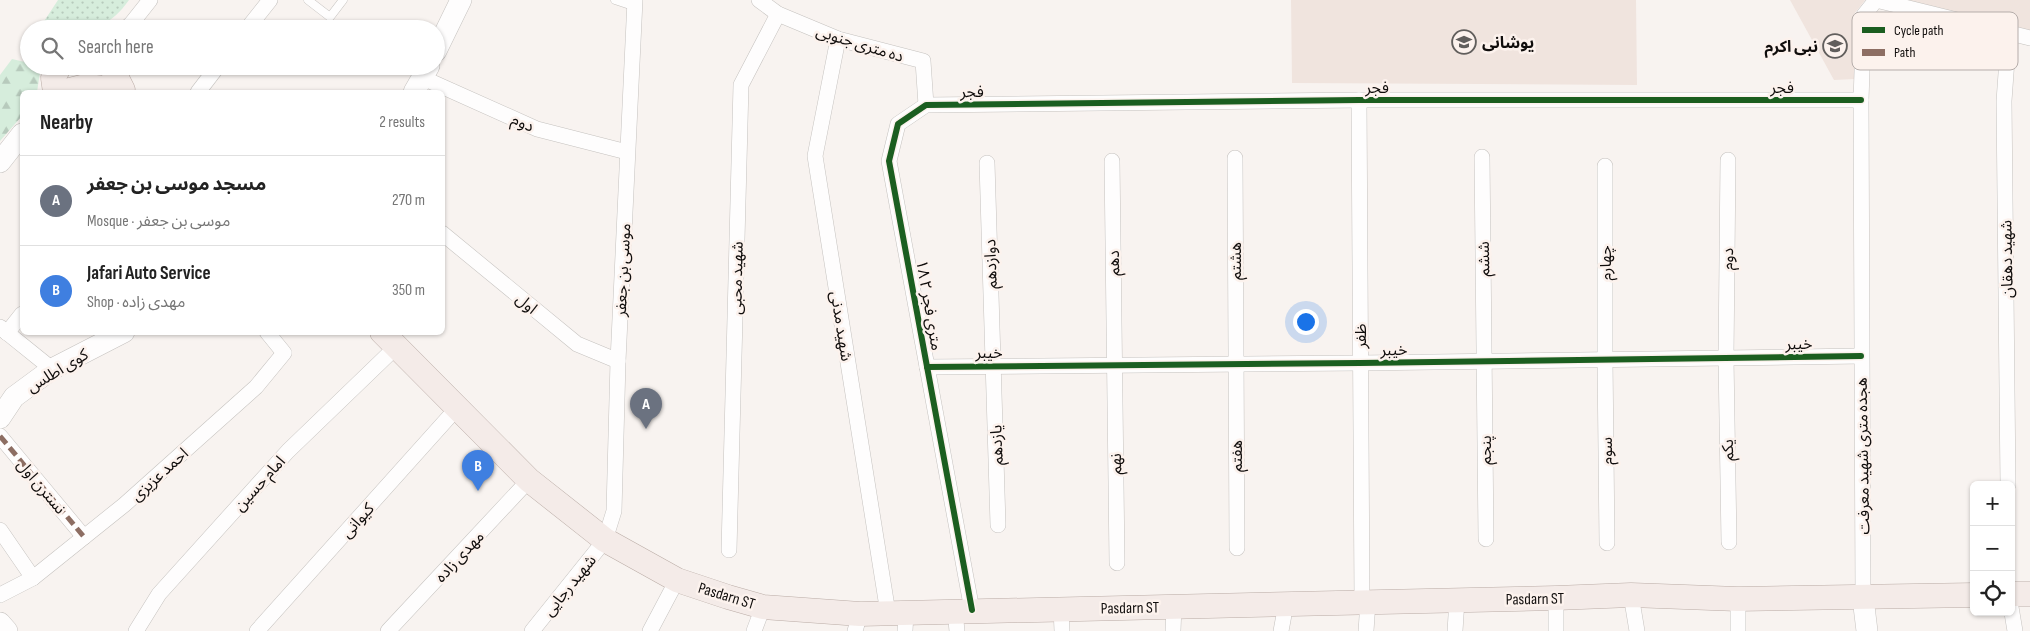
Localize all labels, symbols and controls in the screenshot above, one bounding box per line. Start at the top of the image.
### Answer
legend [1852,12,2018,70]
search box [20,20,445,75]
street label: ده متری جنوبی [813,22,906,67]
text: Cycle path [1894,22,1944,39]
school or university icon: یوشانی [1451,29,1477,55]
school or university icon: نبی اکرم [1822,33,1848,59]
icon: search [38,34,66,62]
place label: یوشانی [1482,34,1534,53]
text: Search here [78,36,154,59]
place label: نبی اکرم [1765,38,1818,58]
text: Path [1894,44,1915,61]
street label: فجر [1364,79,1389,98]
street label: فجر [1769,79,1794,98]
street label: فجر [959,83,984,102]
text: Nearby [40,110,93,135]
street label: دوم [508,110,536,138]
text: 2 results [379,113,425,132]
text: مسجد موسی بن جعفر [87,173,266,196]
text: A [52,191,60,210]
text: 270 m [392,191,425,210]
text: Mosque · موسی بن جعفر [87,212,230,231]
street label: شهید دهقان [1997,220,2018,298]
street label: موسی بن جعفر [612,223,635,318]
street label: دوازدهم [981,239,1004,289]
street label: شهید محبی [727,241,748,315]
street label: ششم [1475,241,1496,277]
street label: هشتم [1227,242,1248,280]
street label: چهارم [1597,245,1618,281]
street label: دوم [1719,248,1740,270]
street label: دهم [1105,250,1126,276]
street label: ۱۸ متری فجر ۲ [911,258,946,352]
text: Jafari Auto Service [87,262,211,285]
text: B [52,281,60,300]
text: 350 m [392,281,425,300]
street label: اول [511,290,541,319]
street label: شهید مدنی [826,290,855,363]
text: Shop · مهدی زاده [87,293,185,312]
your location [1293,309,1319,335]
street label: ظفر [1352,323,1371,350]
street label: خیبر [1784,335,1813,354]
street label: خیبر [1379,341,1408,360]
street label: خیبر [974,344,1003,363]
street label: کوی اطلس [23,345,92,397]
street label: هجده متری شهید معرفت [1853,377,1874,535]
pin: A [630,388,662,429]
street label: یازدهم [987,424,1010,466]
street label: پنجم [1477,435,1498,465]
street label: سوم [1598,437,1619,465]
street label: یکم [1719,439,1740,461]
street label: هفتم [1228,440,1249,472]
street label: احمد عزیزی [127,444,193,506]
pin: B [462,450,494,491]
street label: امام حسین [230,452,291,517]
street label: نهم [1107,453,1128,475]
street label: نسترن اول [12,456,69,518]
map controls [1970,481,2015,616]
button: + [1970,481,2015,526]
street label: کیوانی [338,499,379,542]
button: − [1970,526,2015,571]
street label: مهدی زاده [432,527,489,587]
street label: شهید رجایی [540,551,601,621]
button: locate [1970,571,2015,616]
street label: Pasdarn ST [696,579,758,614]
street label: Pasdarn ST [1506,589,1565,610]
street label: Pasdarn ST [1101,598,1160,619]

